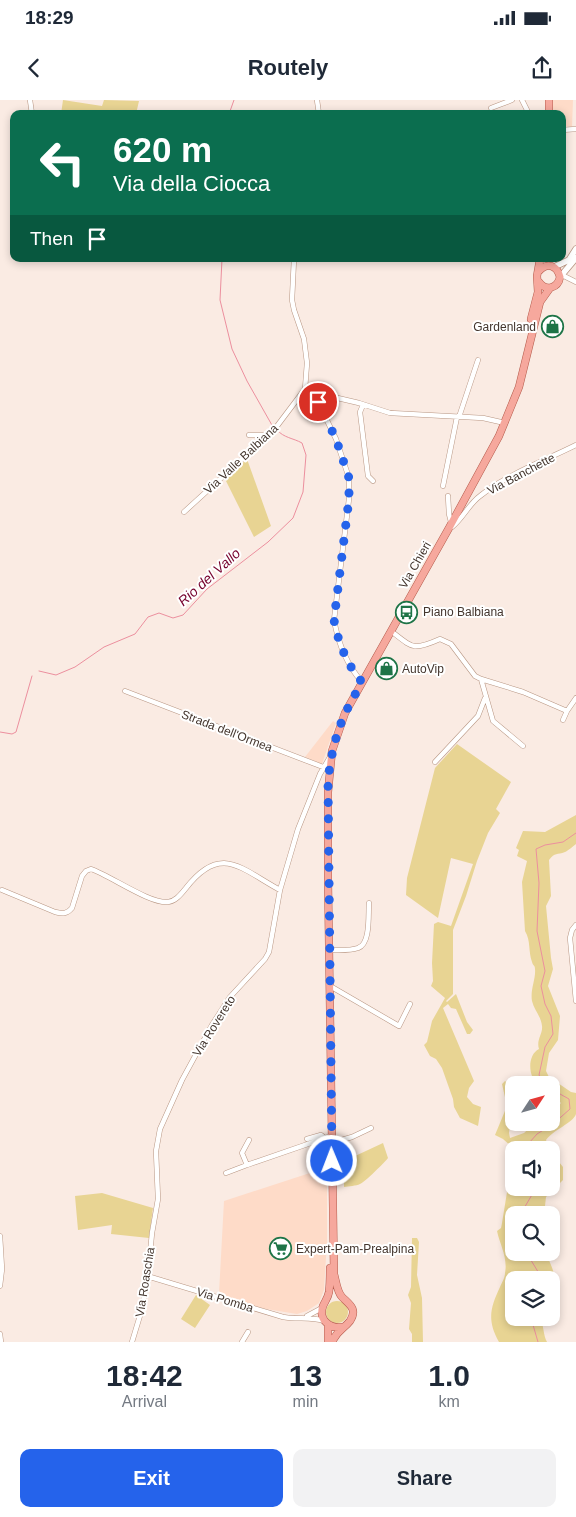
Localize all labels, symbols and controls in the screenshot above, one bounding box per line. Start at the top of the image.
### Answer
text: 18:29 [25,7,74,28]
icon: back [20,54,48,82]
icon: share [528,54,556,82]
text: Routely [248,55,328,80]
icon: left [30,130,95,195]
text: 620 m [113,130,212,169]
text: Via della Ciocca [113,171,270,196]
icon: arrive [83,225,111,253]
text: Then [30,228,73,249]
shop icon: Gardenland [540,315,564,339]
place label: Gardenland [473,320,536,334]
pin [297,381,339,423]
icon: arrive [304,388,332,416]
street label: Via Valle Balbiana [201,421,281,497]
street label: Via Banchette [485,450,557,498]
street label: Via Chieri [396,539,434,591]
water label: Rio del Vallo [175,545,244,609]
bus stop icon: Piano Balbiana [395,600,419,624]
place label: Piano Balbiana [423,605,504,619]
shop icon: AutoVip [374,657,398,681]
place label: AutoVip [402,662,444,676]
street label: Strada dell'Ormea [180,707,275,755]
street label: Via Rovereto [190,993,238,1059]
north arrow [505,1076,560,1131]
map controls [505,1076,560,1326]
position arrow [305,1134,357,1186]
button: sound [505,1141,560,1196]
button: search [505,1206,560,1261]
supermarket icon: Expert-Pam-Prealpina [268,1237,292,1261]
place label: Expert-Pam-Prealpina [296,1242,414,1256]
street label: Via Roaschia [133,1246,157,1318]
button: layers [505,1271,560,1326]
street label: Via Pomba [195,1285,255,1315]
text: 18:42 [106,1359,183,1392]
text: 13 [289,1359,322,1392]
text: 1.0 [428,1359,470,1392]
text: Arrival [122,1393,167,1410]
text: min [293,1393,318,1410]
text: km [438,1393,460,1410]
button: Exit [20,1449,283,1507]
button: Share [293,1449,556,1507]

